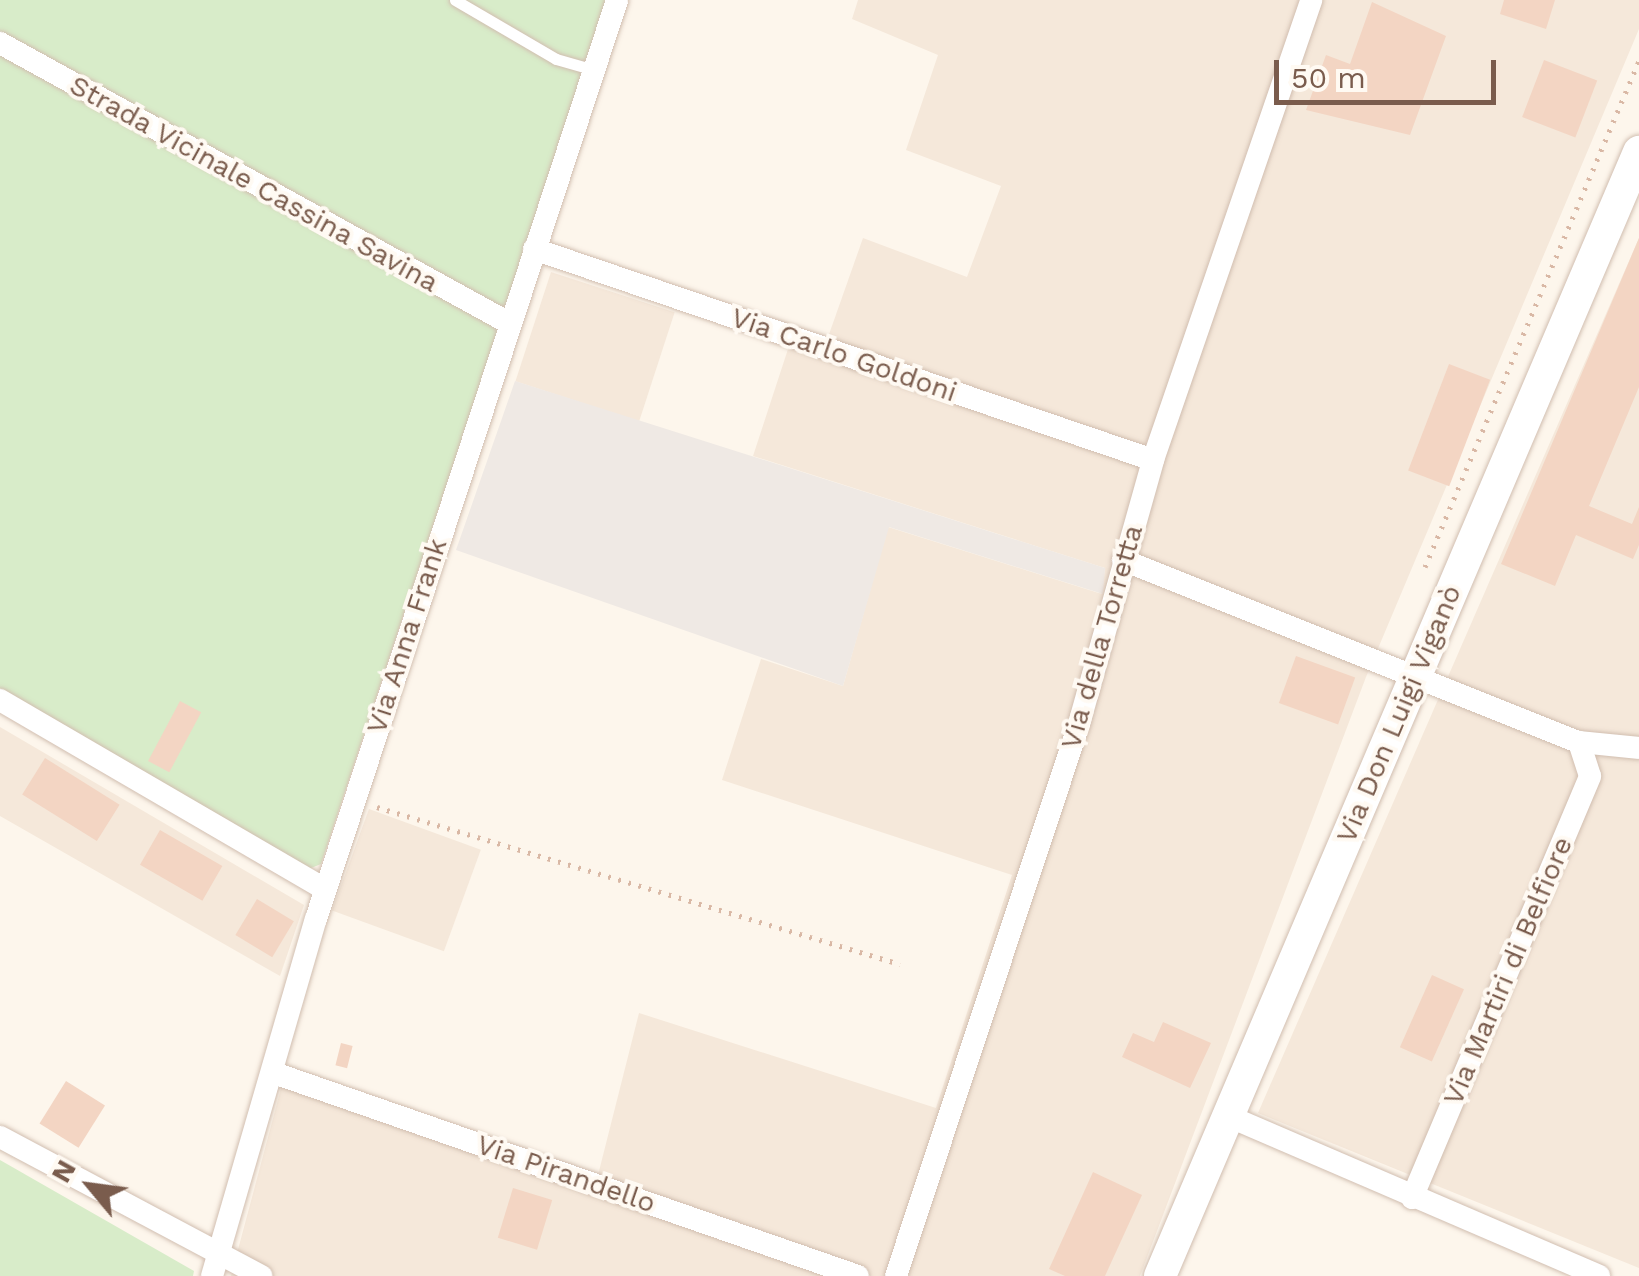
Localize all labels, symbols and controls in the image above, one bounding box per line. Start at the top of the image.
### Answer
scale bar [1279,40,1502,102]
text: 50 m [1291,60,1366,95]
street label: Strada Vicinale Cassina Savina [63,68,445,300]
street label: Via Carlo Goldoni [726,301,962,409]
street label: Via della Torretta [1054,520,1150,754]
street label: Via Anna Frank [359,533,455,739]
street label: Via Don Luigi Viganò [1329,579,1469,849]
street label: Via Martiri di Belfiore [1436,832,1580,1110]
street label: Via Pirandello [472,1128,660,1220]
north arrow [40,1136,140,1236]
text: N [44,1154,83,1188]

